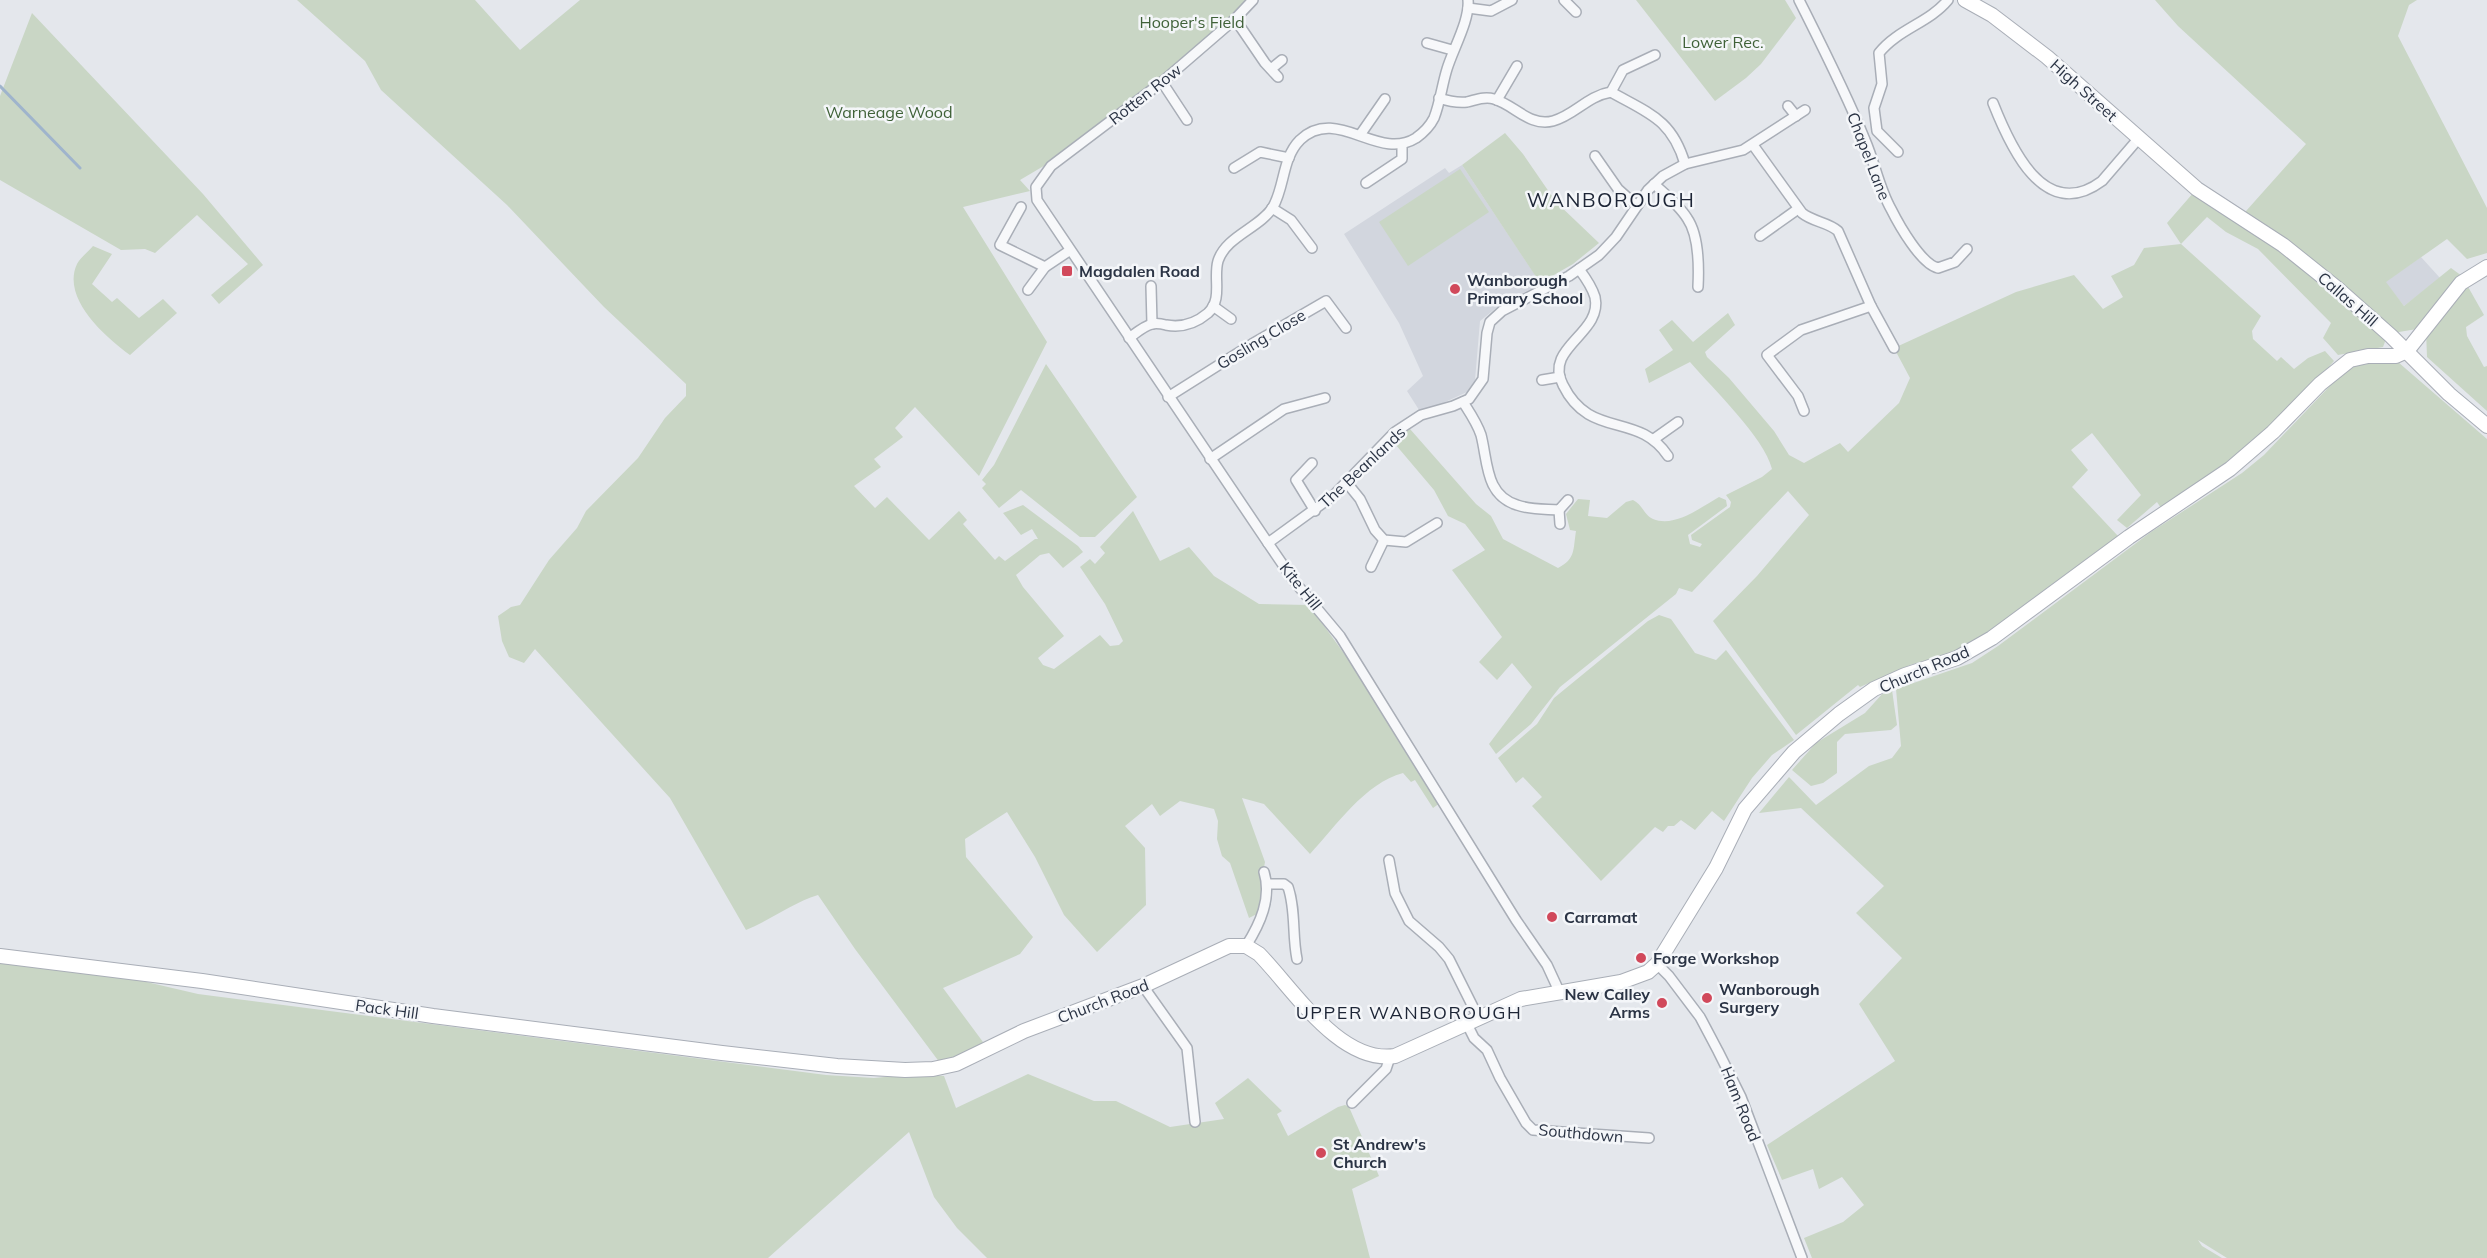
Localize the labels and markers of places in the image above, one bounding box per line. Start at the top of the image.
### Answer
place label: Magdalen Road [1079,261,1200,281]
marker: Magdalen Road [1060,264,1074,278]
place label: Wanborough Primary School [1467,270,1583,308]
marker: Wanborough Primary School [1448,282,1462,296]
place label: Carramat [1564,907,1637,927]
marker: Carramat [1545,910,1559,924]
place label: Forge Workshop [1653,948,1779,968]
marker: Forge Workshop [1634,951,1648,965]
place label: Wanborough Surgery [1719,979,1820,1017]
place label: New Calley Arms [1564,984,1650,1022]
marker: Wanborough Surgery [1700,991,1714,1005]
marker: New Calley Arms [1655,996,1669,1010]
place label: St Andrew's Church [1333,1134,1426,1172]
marker: St Andrew's Church [1314,1146,1328,1160]

